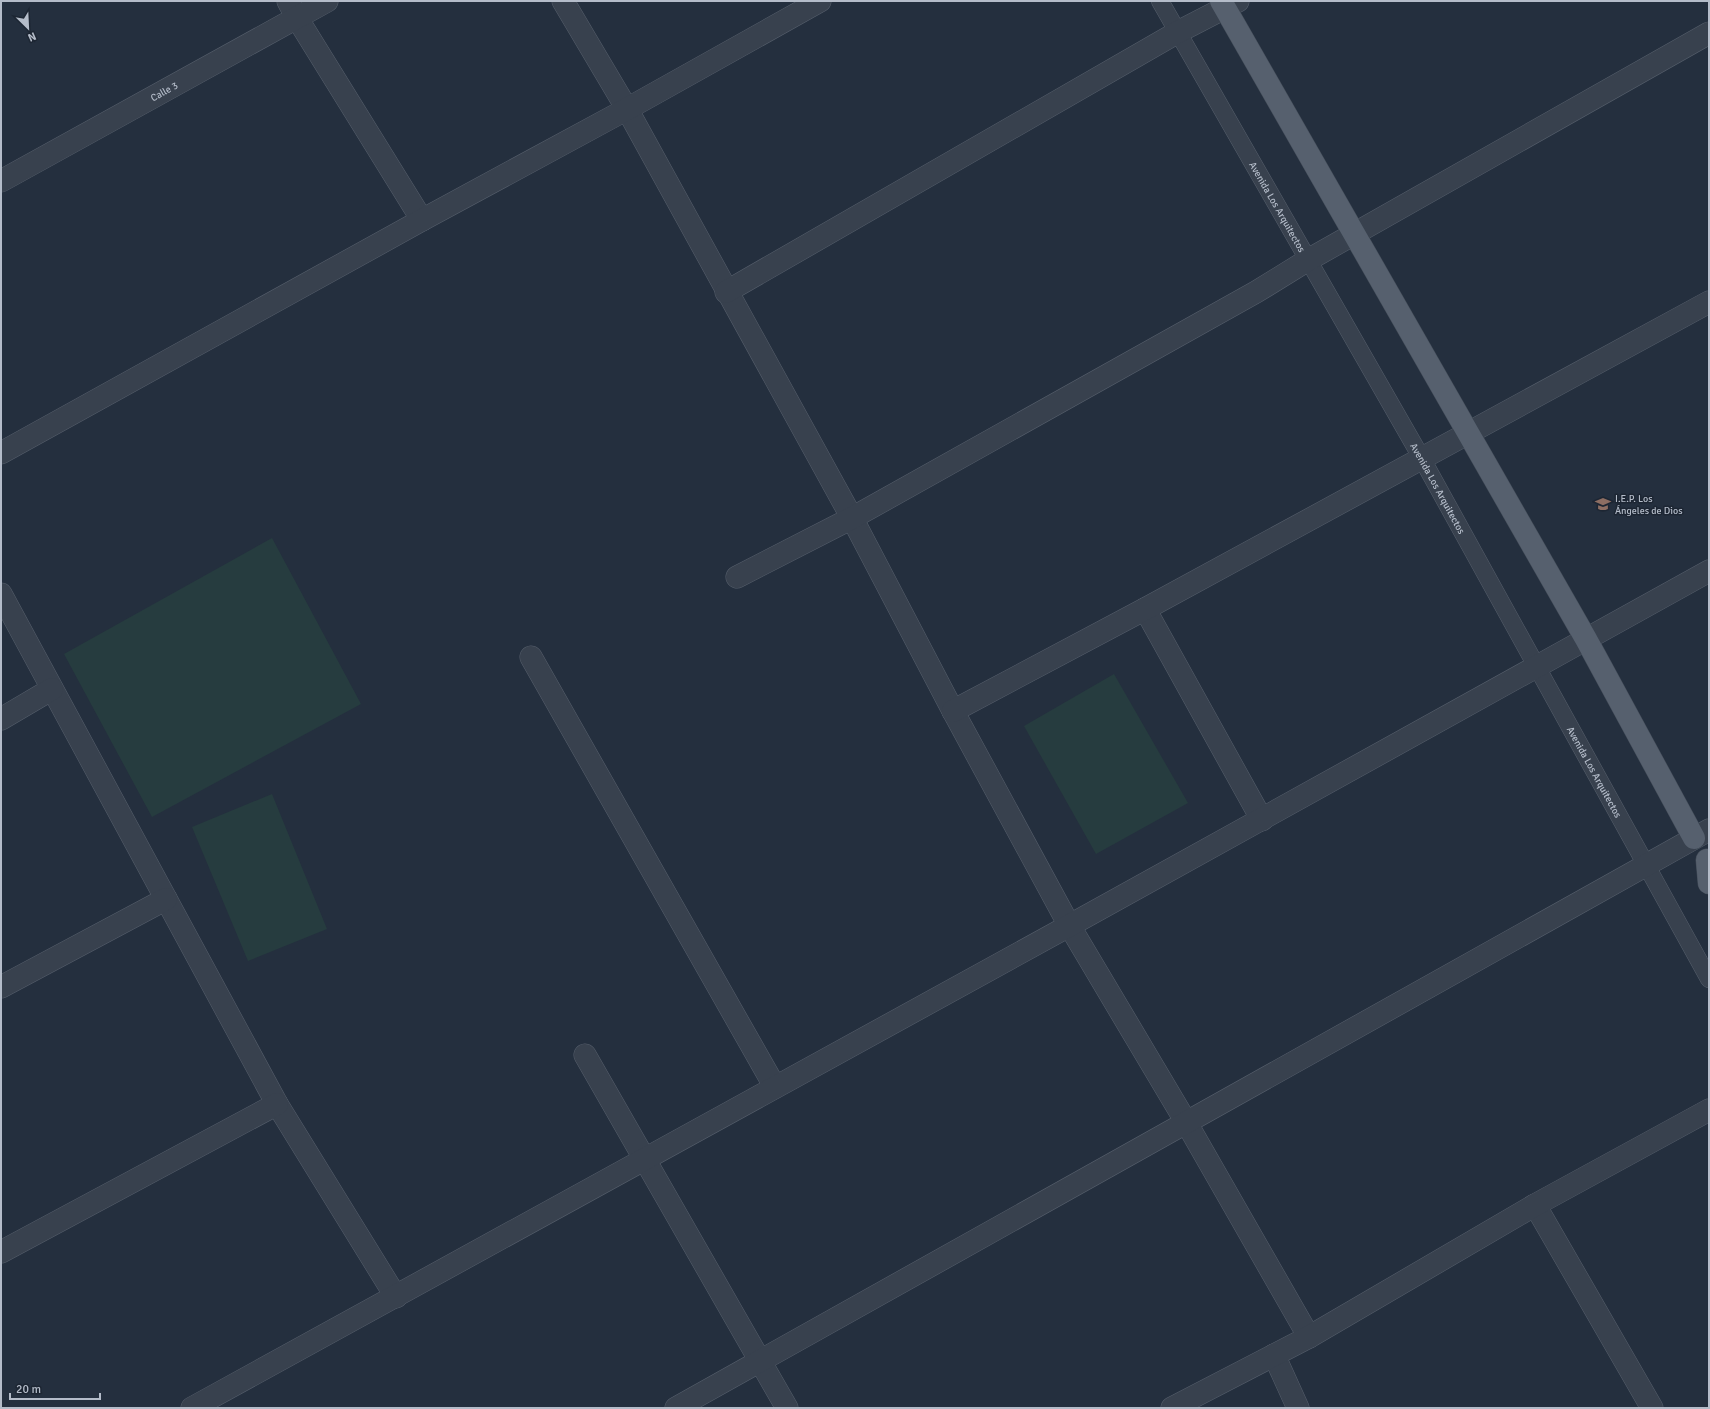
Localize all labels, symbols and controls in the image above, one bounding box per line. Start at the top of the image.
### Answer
north arrow [8,8,48,48]
text: N [26,29,38,44]
street label: Calle 3 [149,80,180,104]
street label: Avenida Los Arquitectos [1246,160,1308,255]
street label: Avenida Los Arquitectos [1407,441,1468,537]
place label: I.E.P. Los Ángeles de Dios [1615,493,1683,517]
school or university icon: I.E.P. Los Ángeles de Dios [1594,495,1612,513]
street label: Avenida Los Arquitectos [1564,725,1624,821]
scale bar [10,1375,100,1401]
text: 20 m [16,1382,41,1397]

